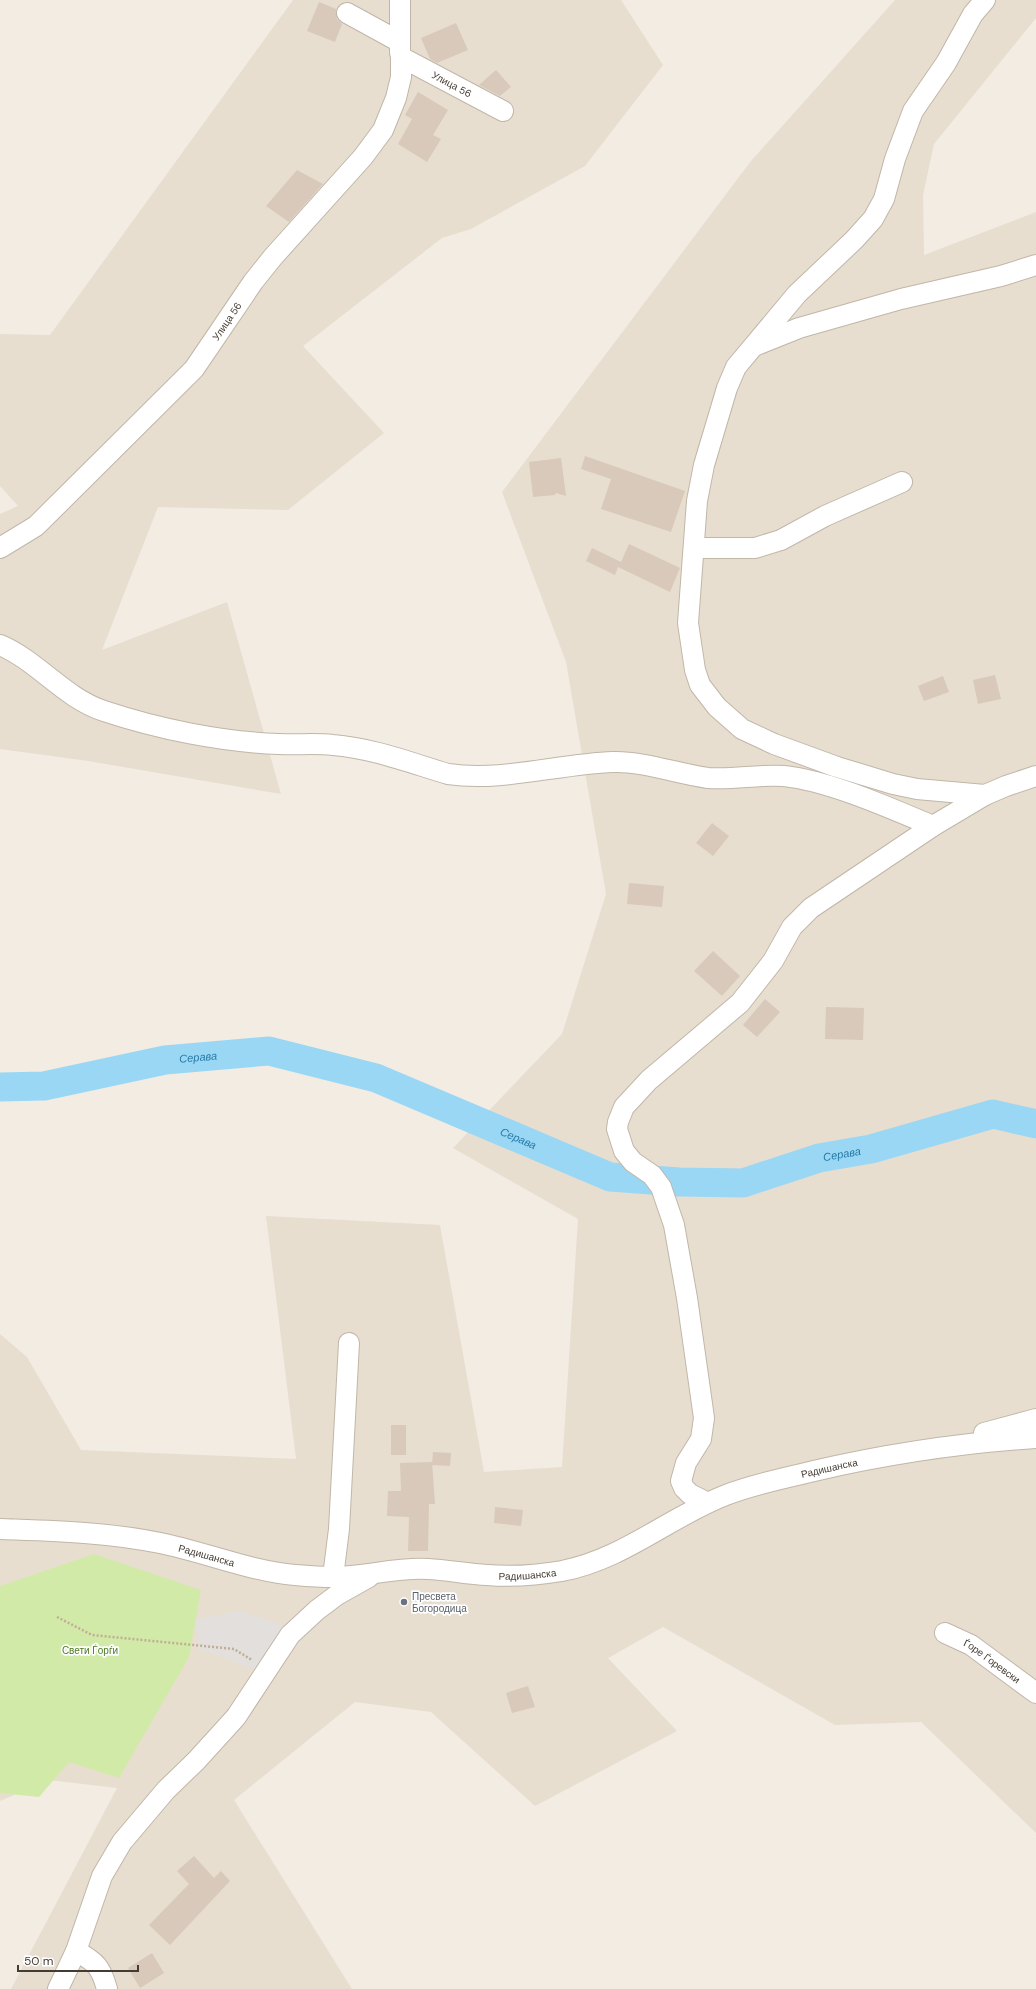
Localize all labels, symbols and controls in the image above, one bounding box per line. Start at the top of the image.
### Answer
street label: Улица 56 [430,68,474,100]
street label: Улица 56 [209,299,244,343]
water label: Серава [179,1049,218,1066]
water label: Серава [498,1124,538,1152]
water label: Серава [822,1144,862,1164]
street label: Радишанска [800,1455,859,1480]
street label: Радишанска [177,1541,237,1569]
street label: Радишанска [498,1565,558,1582]
place label: Пресвета Богородица [412,1590,467,1615]
marker: Пресвета Богородица [399,1597,409,1607]
street label: Ѓоре Ѓоревски [962,1636,1023,1686]
park label: Свети Ѓорѓи [62,1644,118,1657]
scale bar [18,1947,138,1973]
text: 50 m [24,1953,53,1969]

